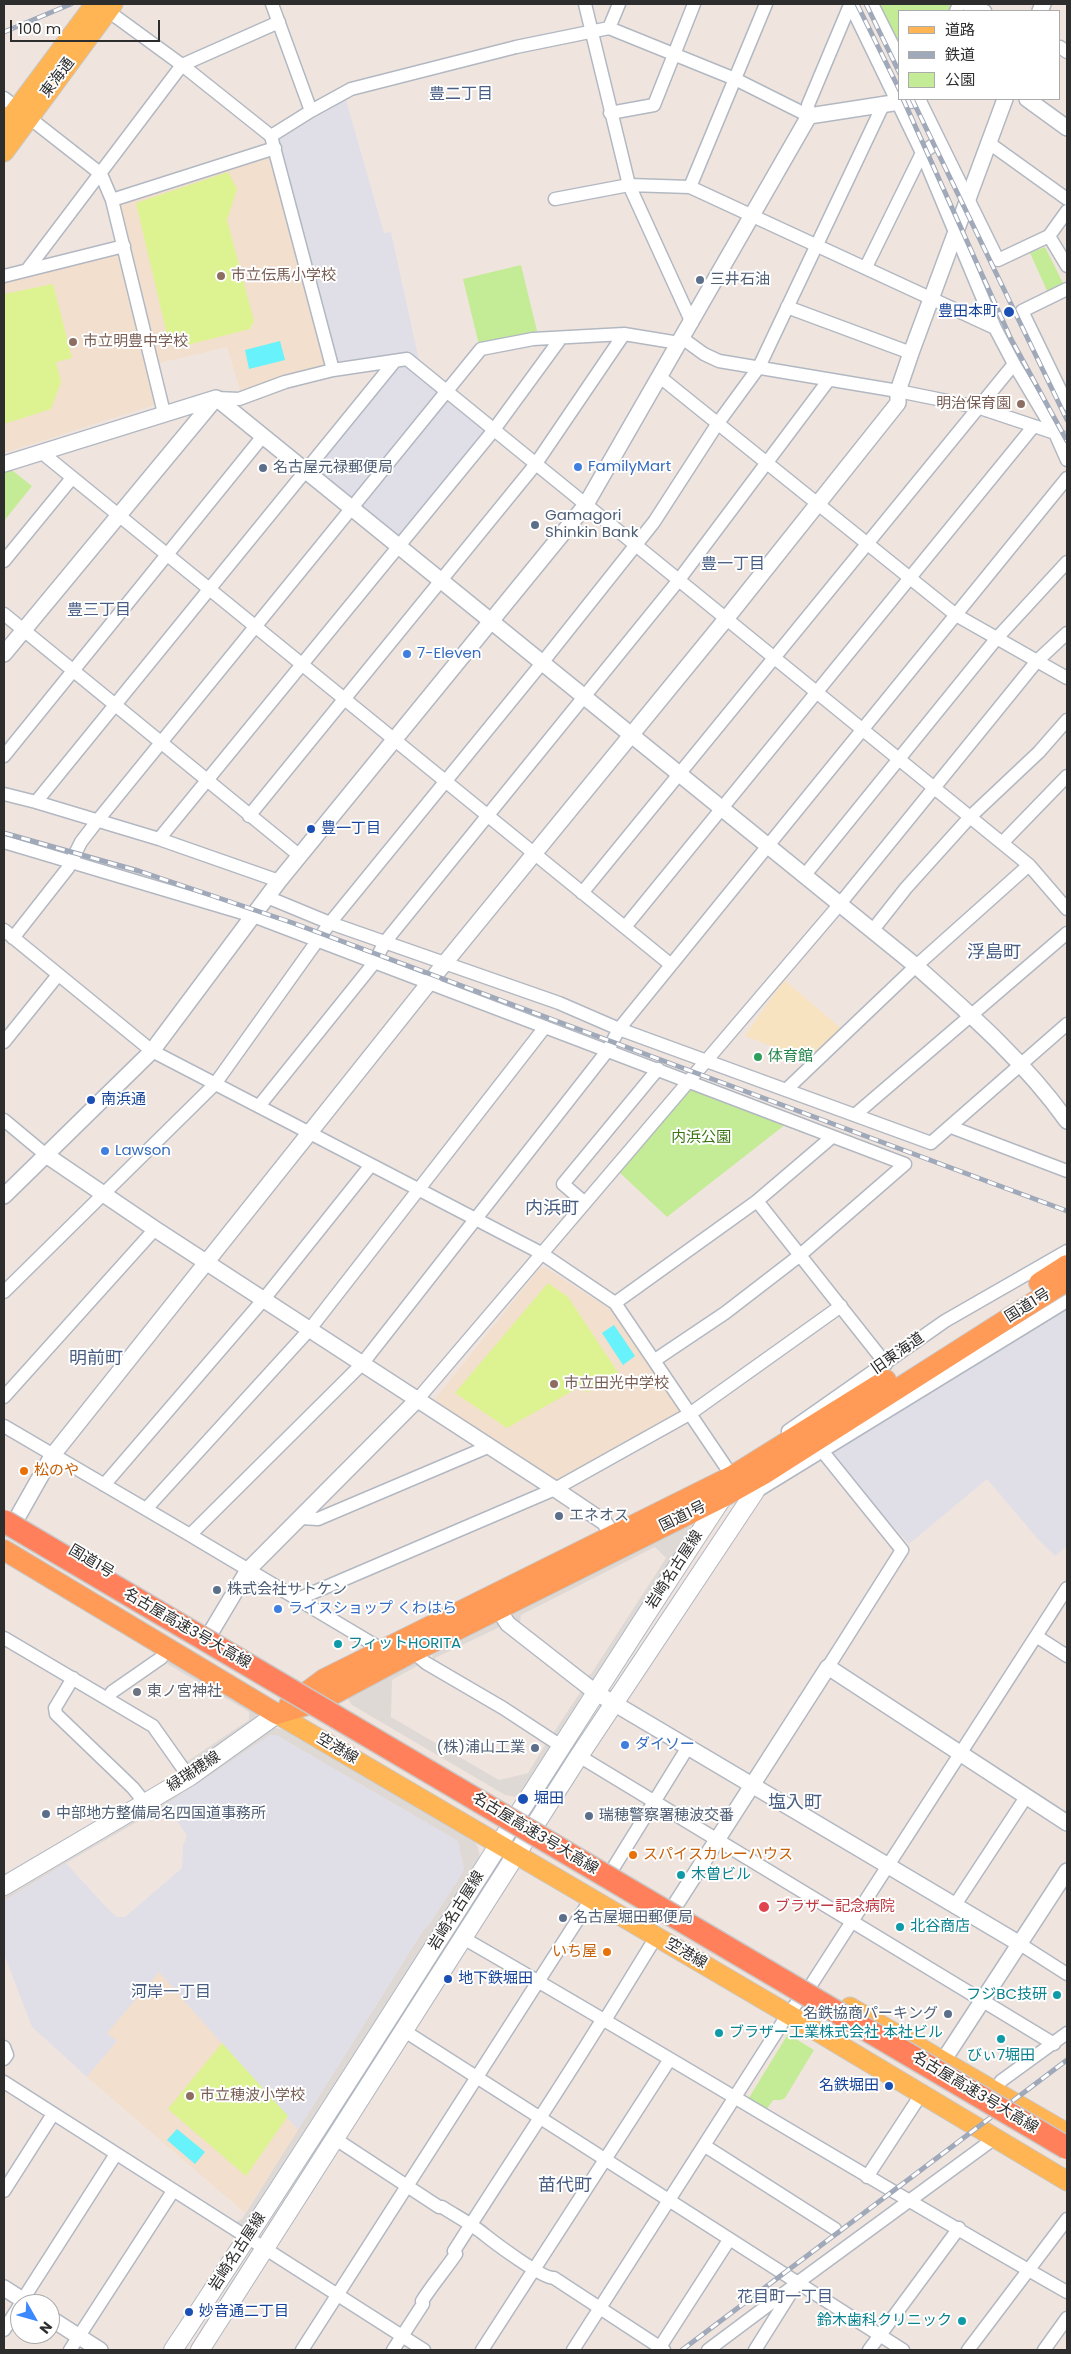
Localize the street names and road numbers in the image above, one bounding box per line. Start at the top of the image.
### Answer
street label: 東海通 [37,55,79,101]
street label: 国道1号 [1002,1285,1054,1327]
street label: 旧東海道 [868,1329,928,1379]
street label: 国道1号 [657,1498,709,1536]
street label: 岩崎名古屋線 [643,1527,707,1613]
street label: 国道1号 [65,1541,117,1583]
street label: 名古屋高速3号大高線 [120,1585,254,1673]
street label: 空港線 [313,1730,361,1768]
street label: 緑瑞穂線 [164,1748,224,1796]
street label: 名古屋高速3号大高線 [469,1789,601,1879]
street label: 岩崎名古屋線 [426,1868,488,1954]
street label: 空港線 [662,1935,710,1973]
street label: 名古屋高速3号大高線 [909,2048,1041,2138]
street label: 岩崎名古屋線 [206,2209,270,2295]

